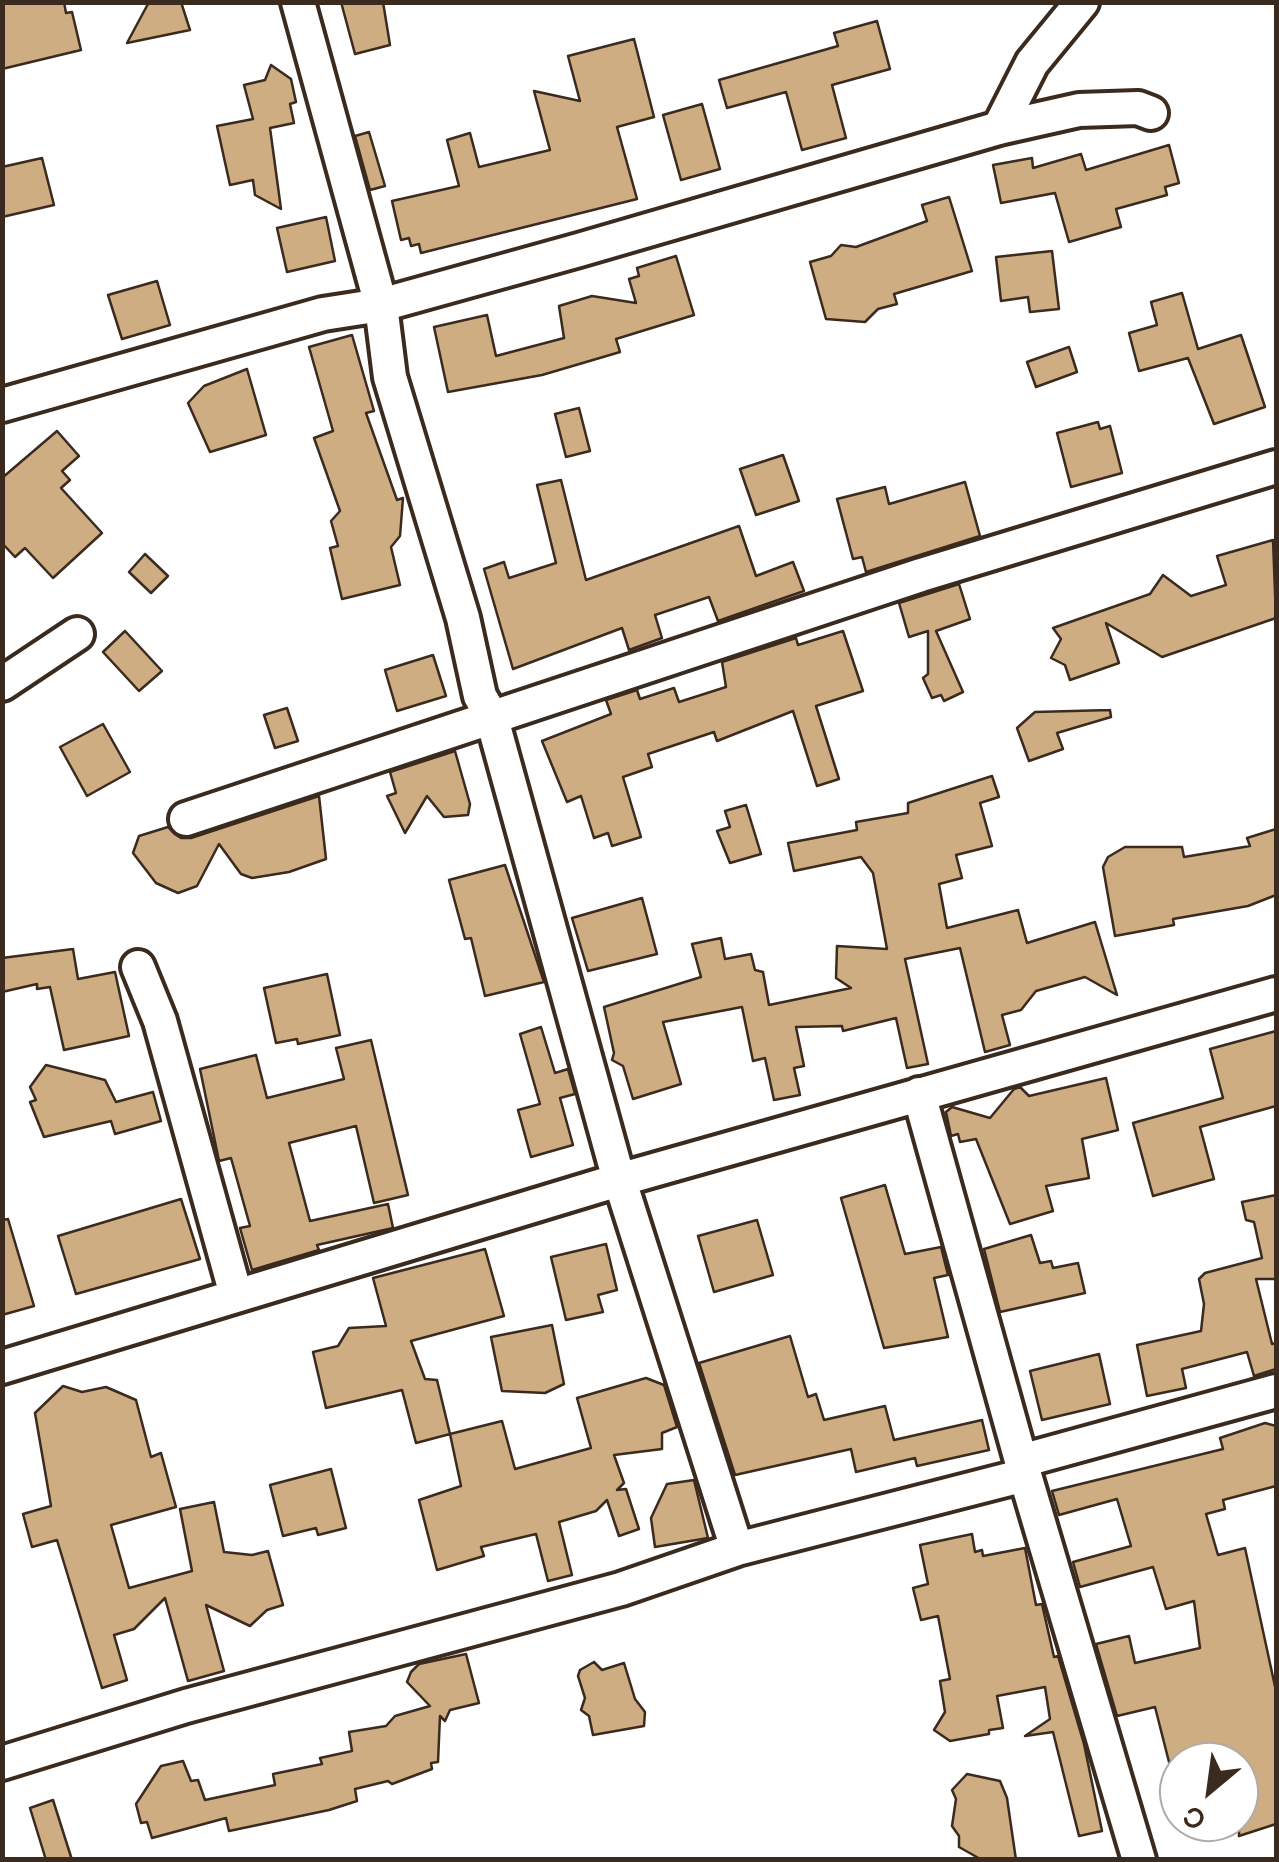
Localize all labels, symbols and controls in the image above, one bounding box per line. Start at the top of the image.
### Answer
north arrow [1159,1742,1259,1842]
text: С [1179,1798,1212,1836]

